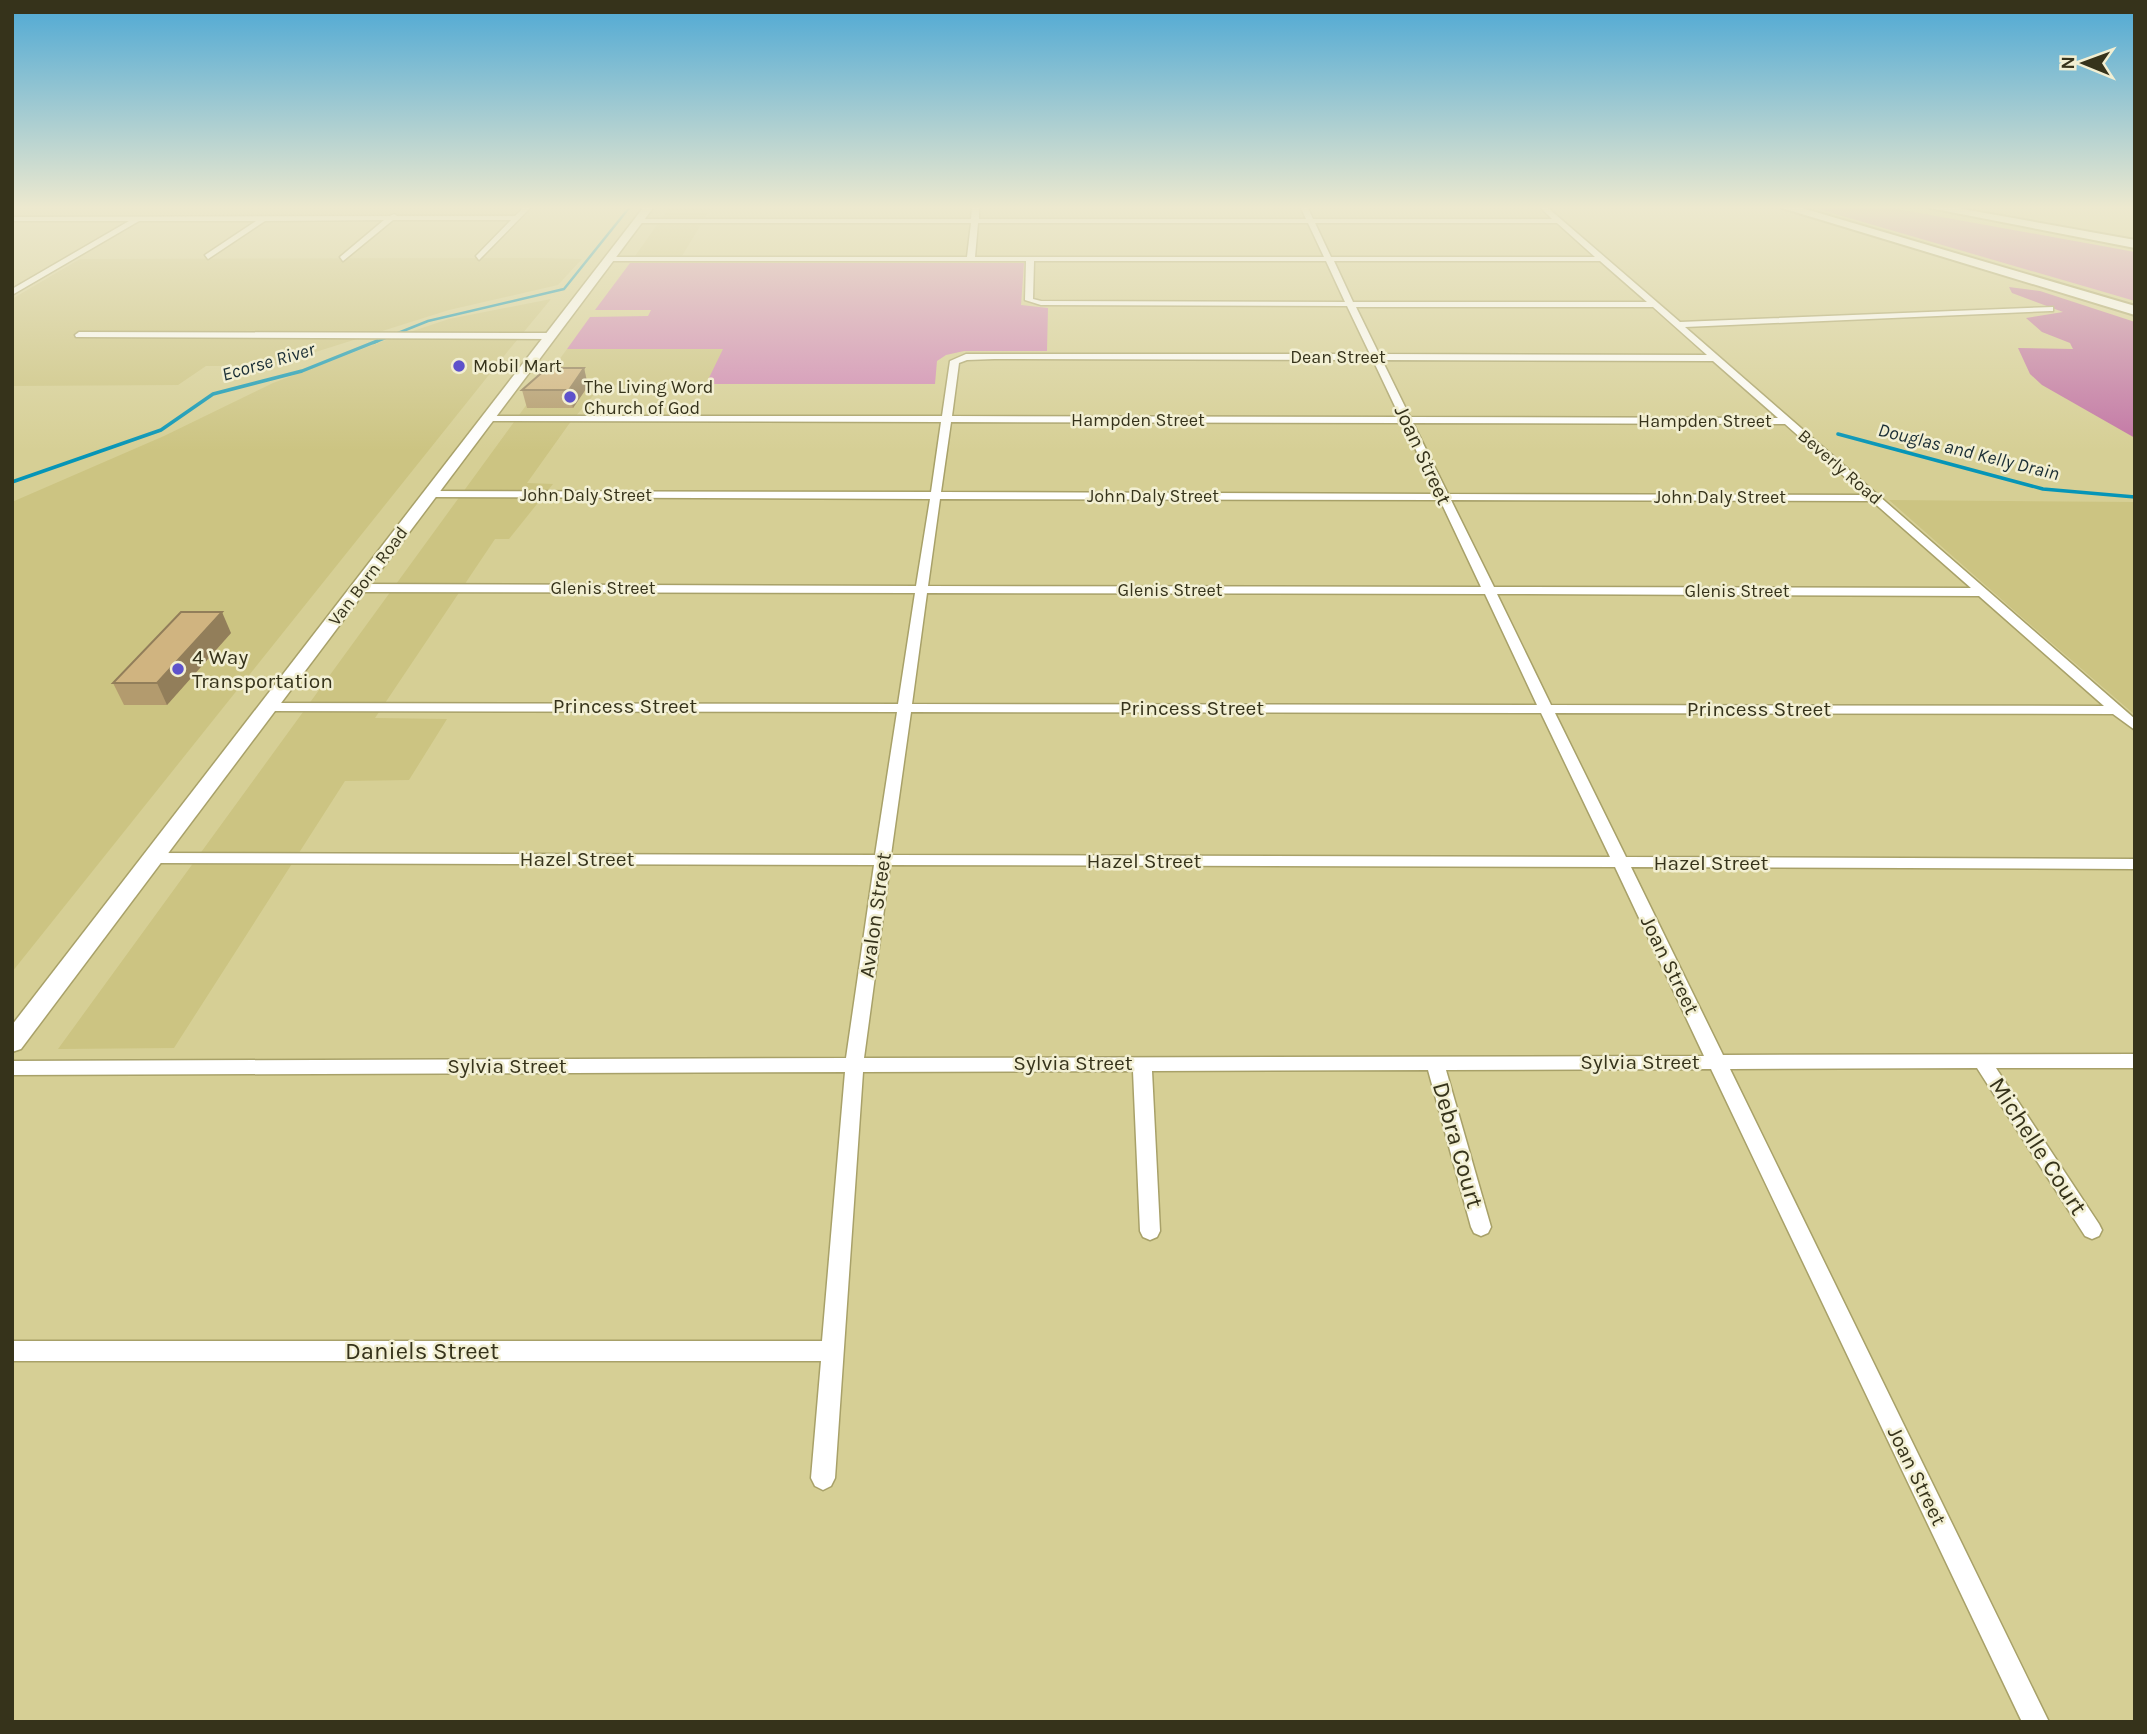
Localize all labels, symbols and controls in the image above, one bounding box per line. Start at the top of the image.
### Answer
north arrow [2049,28,2119,98]
text: N [2057,56,2079,70]
water label: Ecorse River [219,338,319,386]
street label: Dean Street [1290,346,1386,368]
place label: Mobil Mart [473,355,562,377]
marker: Mobil Mart [451,358,467,374]
place label: The Living Word Church of God [584,376,713,419]
marker: The Living Word Church of God [562,389,578,405]
street label: Joan Street [1390,402,1456,509]
street label: Hampden Street [1071,409,1205,431]
street label: Hampden Street [1638,410,1772,432]
water label: Douglas and Kelly Drain [1876,419,2062,485]
street label: Beverly Road [1793,424,1887,510]
street label: John Daly Street [520,484,652,506]
street label: John Daly Street [1087,485,1219,507]
street label: John Daly Street [1654,486,1786,508]
street label: Van Born Road [323,522,413,630]
street label: Glenis Street [550,577,656,599]
street label: Glenis Street [1117,579,1223,601]
street label: Glenis Street [1684,580,1790,602]
place label: 4 Way Transportation [192,645,333,693]
marker: 4 Way Transportation [170,661,186,677]
street label: Princess Street [553,694,697,718]
street label: Princess Street [1120,696,1264,720]
street label: Princess Street [1687,697,1831,721]
street label: Hazel Street [520,847,635,871]
street label: Hazel Street [1087,849,1202,873]
street label: Avalon Street [854,851,896,979]
street label: Hazel Street [1654,851,1769,875]
street label: Joan Street [1636,912,1704,1018]
street label: Sylvia Street [1580,1050,1700,1074]
street label: Sylvia Street [1013,1051,1133,1075]
street label: Sylvia Street [447,1054,567,1078]
street label: Michelle Court [1983,1072,2093,1220]
street label: Debra Court [1427,1079,1489,1211]
street label: Daniels Street [345,1337,499,1365]
street label: Joan Street [1883,1423,1951,1529]

